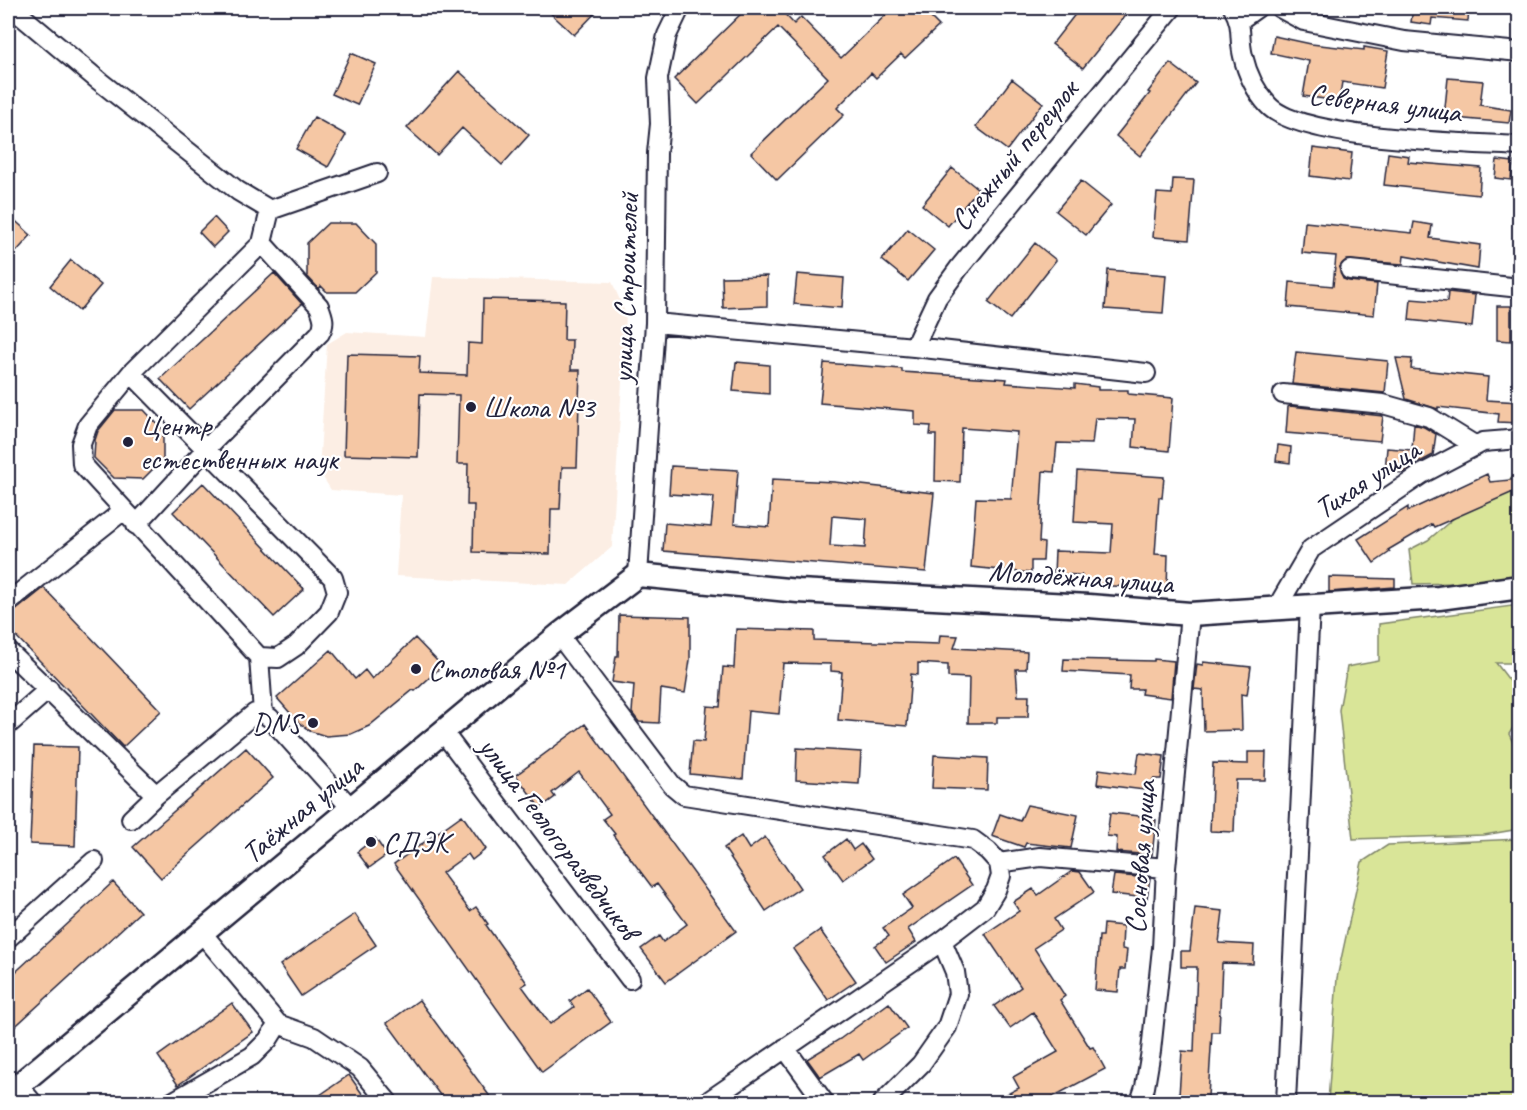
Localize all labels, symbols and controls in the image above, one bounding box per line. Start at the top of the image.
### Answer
street label: Снежный переулок [942,70,1088,238]
street label: Северная улица [1307,75,1465,131]
street label: улица Строителей [603,190,647,386]
place label: Школа №3 [483,388,597,426]
marker: Школа №3 [464,400,478,414]
place label: Центр естественных наук [140,406,340,478]
street label: Тихая улица [1307,429,1429,527]
marker: Центр естественных наук [121,435,135,449]
street label: Молодёжная улица [987,552,1177,603]
place label: Столовая №1 [428,650,567,688]
marker: Столовая №1 [409,662,423,676]
place label: DNS [252,704,305,742]
marker: DNS [306,716,320,730]
street label: улица Геологоразведчиков [469,727,651,951]
street label: Таёжная улица [233,747,372,872]
street label: Сосновая улица [1116,777,1164,935]
place label: СДЭК [383,823,455,861]
marker: СДЭК [364,835,378,849]

